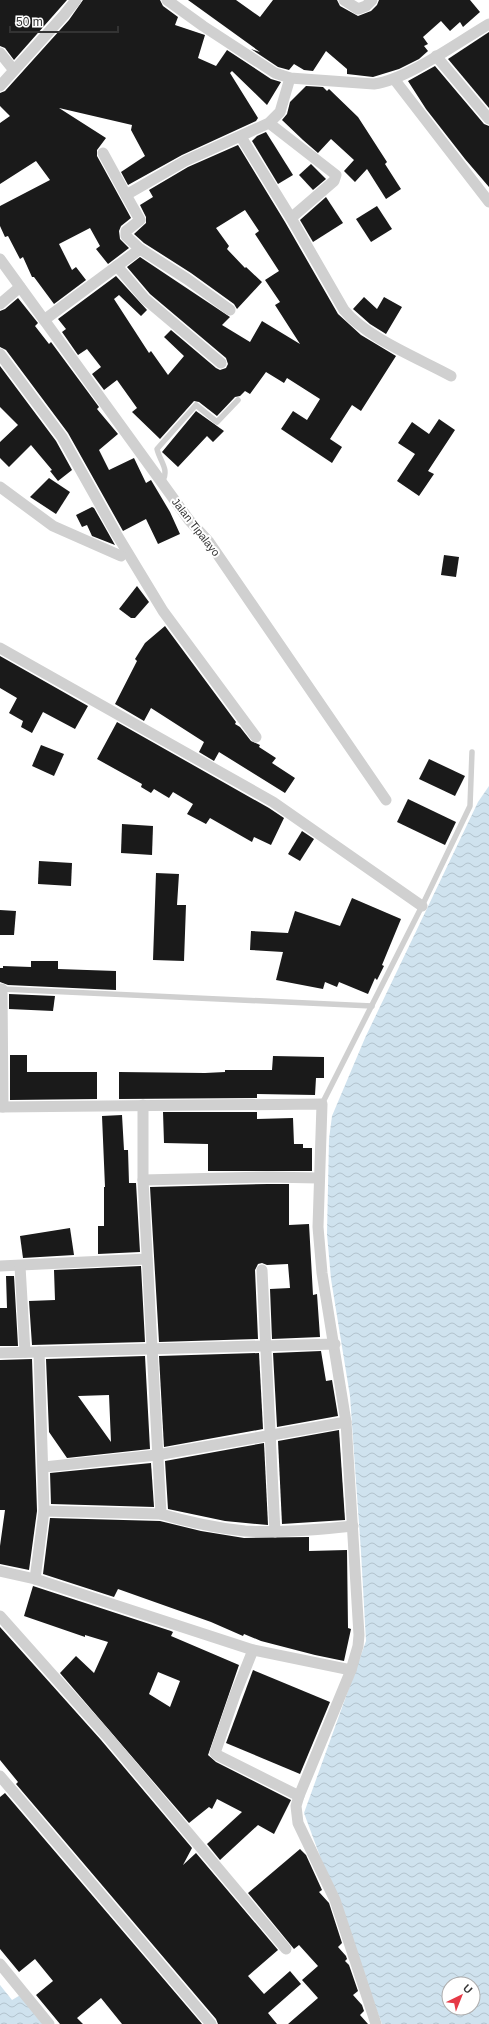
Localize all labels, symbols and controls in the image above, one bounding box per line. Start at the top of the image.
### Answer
scale bar [10,8,118,34]
text: 50 m [16,15,43,29]
street label: Jalan Tipalayo [170,496,222,558]
north arrow [441,1976,481,2016]
text: U [461,1982,475,1996]

